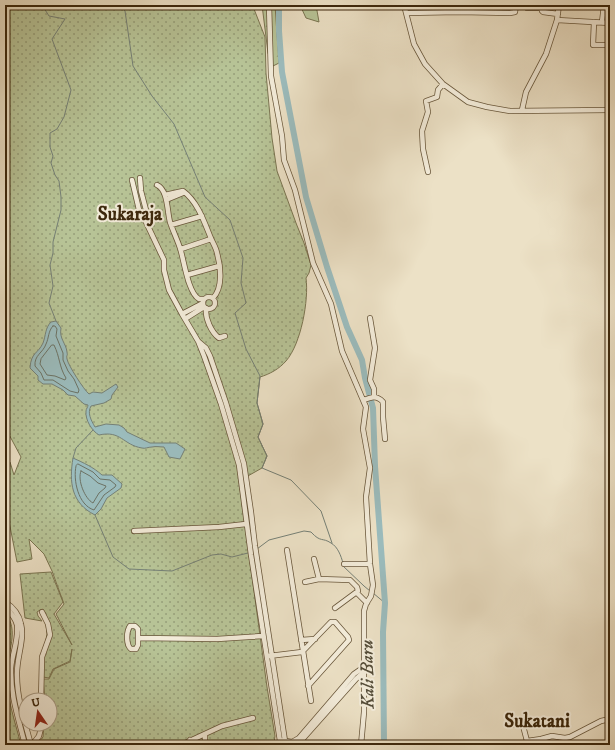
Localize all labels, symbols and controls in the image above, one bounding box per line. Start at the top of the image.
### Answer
district label: Sukaraja [98,203,163,227]
water label: Kali Baru [356,639,380,710]
north arrow [18,692,58,732]
text: U [30,695,42,711]
district label: Sukatani [504,710,570,733]

